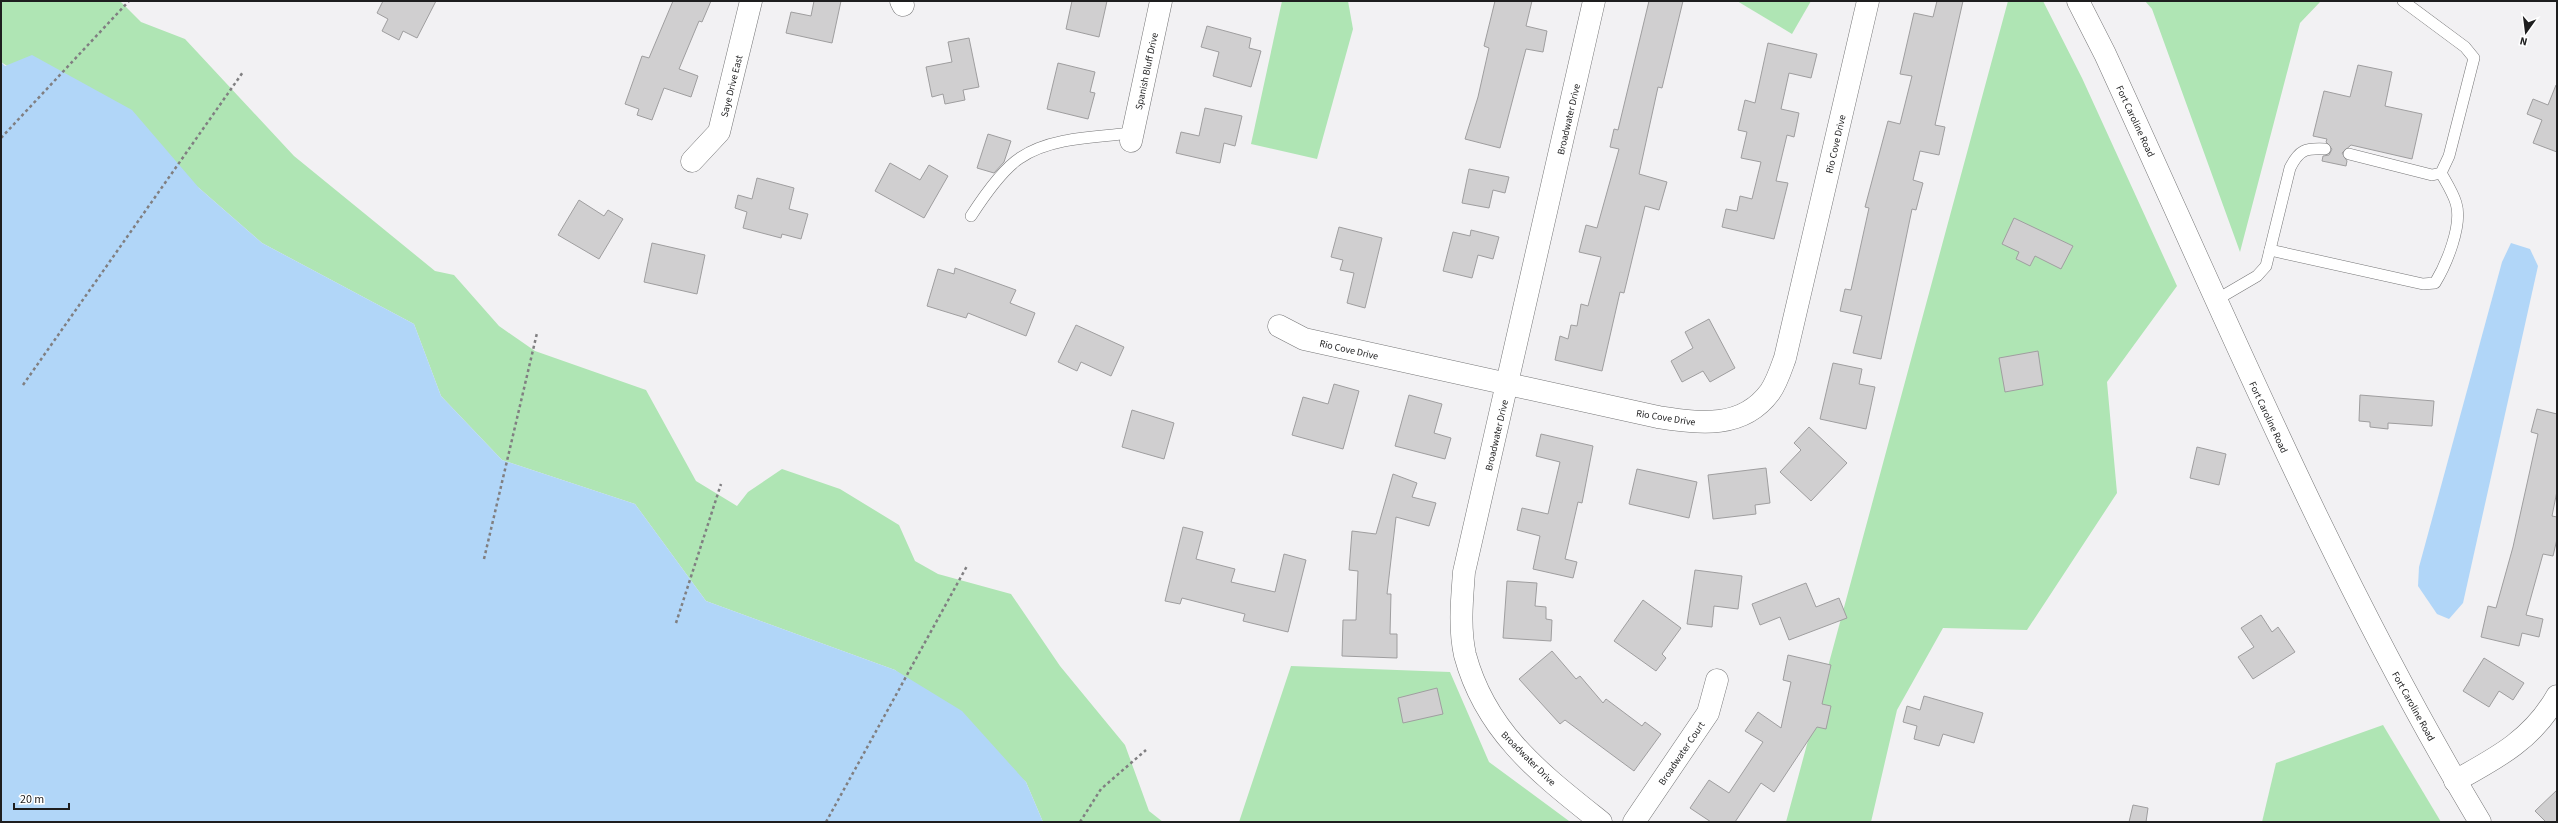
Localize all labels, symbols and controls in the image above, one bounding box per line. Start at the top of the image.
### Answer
north arrow [2506,12,2546,52]
street label: Spanish Bluff Drive [1132,31,1162,111]
text: N [2518,33,2529,49]
street label: Saye Drive East [718,53,747,119]
street label: Broadwater Drive [1554,82,1584,156]
street label: Fort Caroline Road [2112,83,2158,160]
street label: Rio Cove Drive [1822,113,1850,175]
street label: Rio Cove Drive [1318,336,1380,364]
street label: Fort Caroline Road [2245,379,2291,456]
street label: Broadwater Drive [1482,398,1512,472]
street label: Rio Cove Drive [1635,406,1697,430]
street label: Fort Caroline Road [2388,669,2438,744]
street label: Broadwater Court [1655,718,1709,788]
street label: Broadwater Drive [1498,728,1559,789]
scale bar [14,785,69,811]
text: 20 m [20,791,44,808]

